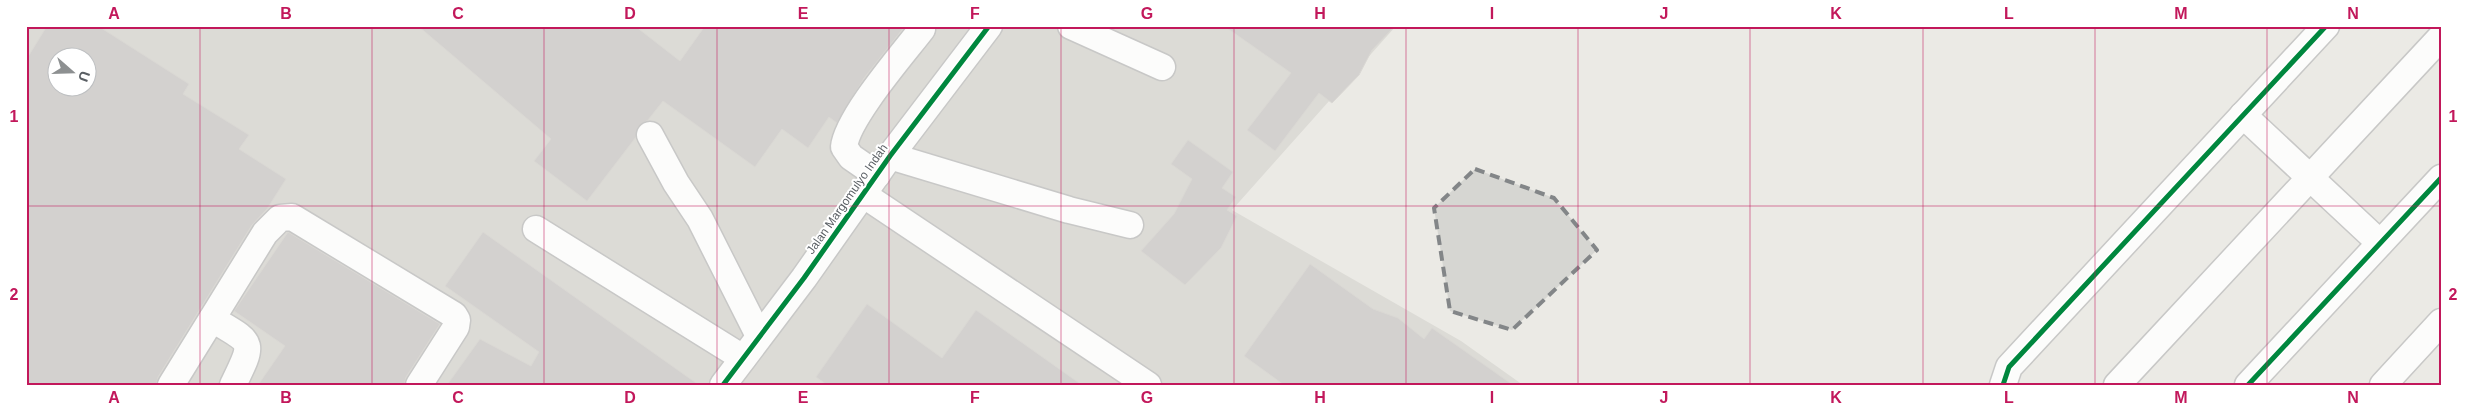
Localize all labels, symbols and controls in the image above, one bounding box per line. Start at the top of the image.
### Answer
text: A [108,5,120,22]
text: B [280,5,292,22]
text: C [452,5,464,22]
text: D [624,5,636,22]
text: E [798,5,809,22]
text: F [970,5,980,22]
text: G [1141,5,1153,22]
text: H [1314,5,1326,22]
text: I [1490,5,1494,22]
text: J [1660,5,1668,22]
text: K [1830,5,1842,22]
text: L [2004,5,2014,22]
text: M [2174,5,2188,22]
text: N [2347,5,2359,22]
north arrow [48,48,98,98]
text: U [75,69,93,84]
text: 1 [10,108,19,125]
text: 1 [2449,108,2458,125]
street label: Jalan Margomulyo Indah [804,141,890,257]
text: 2 [10,286,19,303]
text: 2 [2449,286,2458,303]
text: A [108,389,120,406]
text: B [280,389,292,406]
text: C [452,389,464,406]
text: D [624,389,636,406]
text: E [798,389,809,406]
text: F [970,389,980,406]
text: G [1141,389,1153,406]
text: H [1314,389,1326,406]
text: I [1490,389,1494,406]
text: J [1660,389,1668,406]
text: K [1830,389,1842,406]
text: L [2004,389,2014,406]
text: M [2174,389,2188,406]
text: N [2347,389,2359,406]

